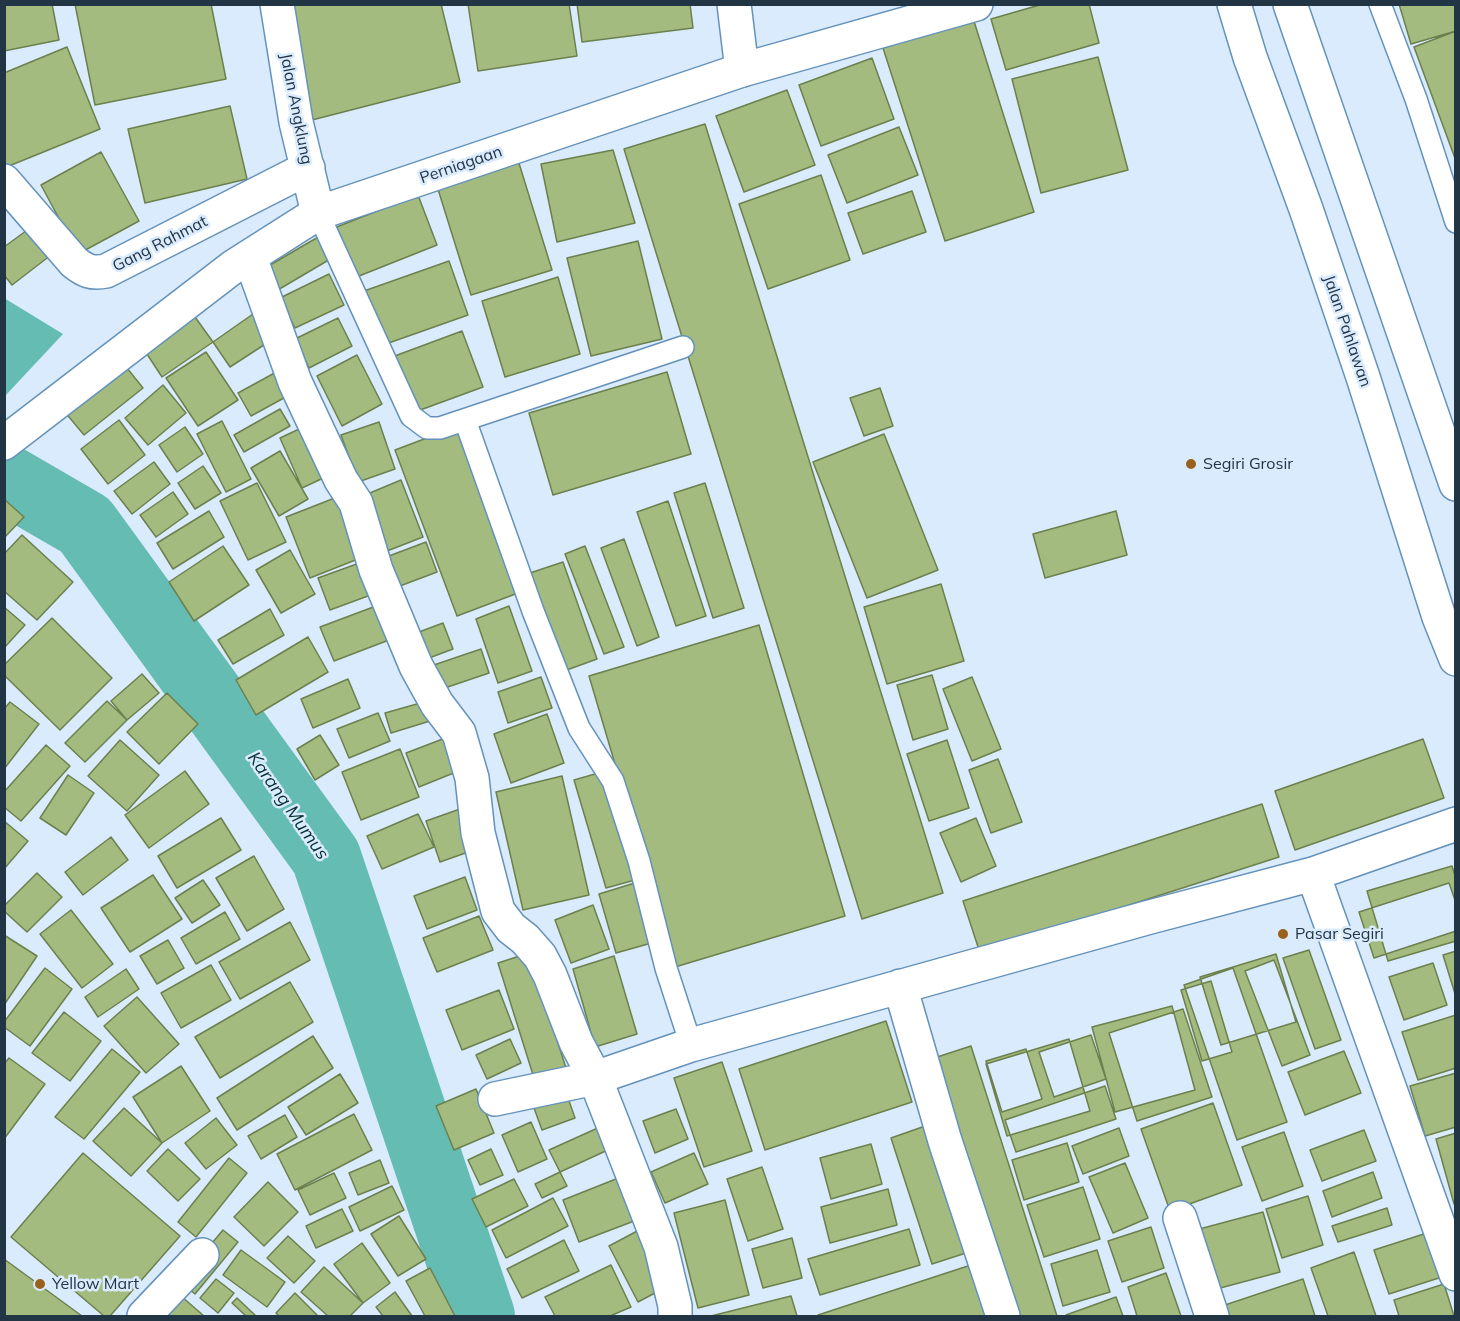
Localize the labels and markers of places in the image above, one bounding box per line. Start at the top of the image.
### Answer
place label: Segiri Grosir [1203,454,1293,474]
marker: Segiri Grosir [1184,457,1198,471]
place label: Pasar Segiri [1295,924,1384,944]
marker: Pasar Segiri [1276,927,1290,941]
place label: Yellow Mart [52,1274,139,1294]
marker: Yellow Mart [33,1277,47,1291]

